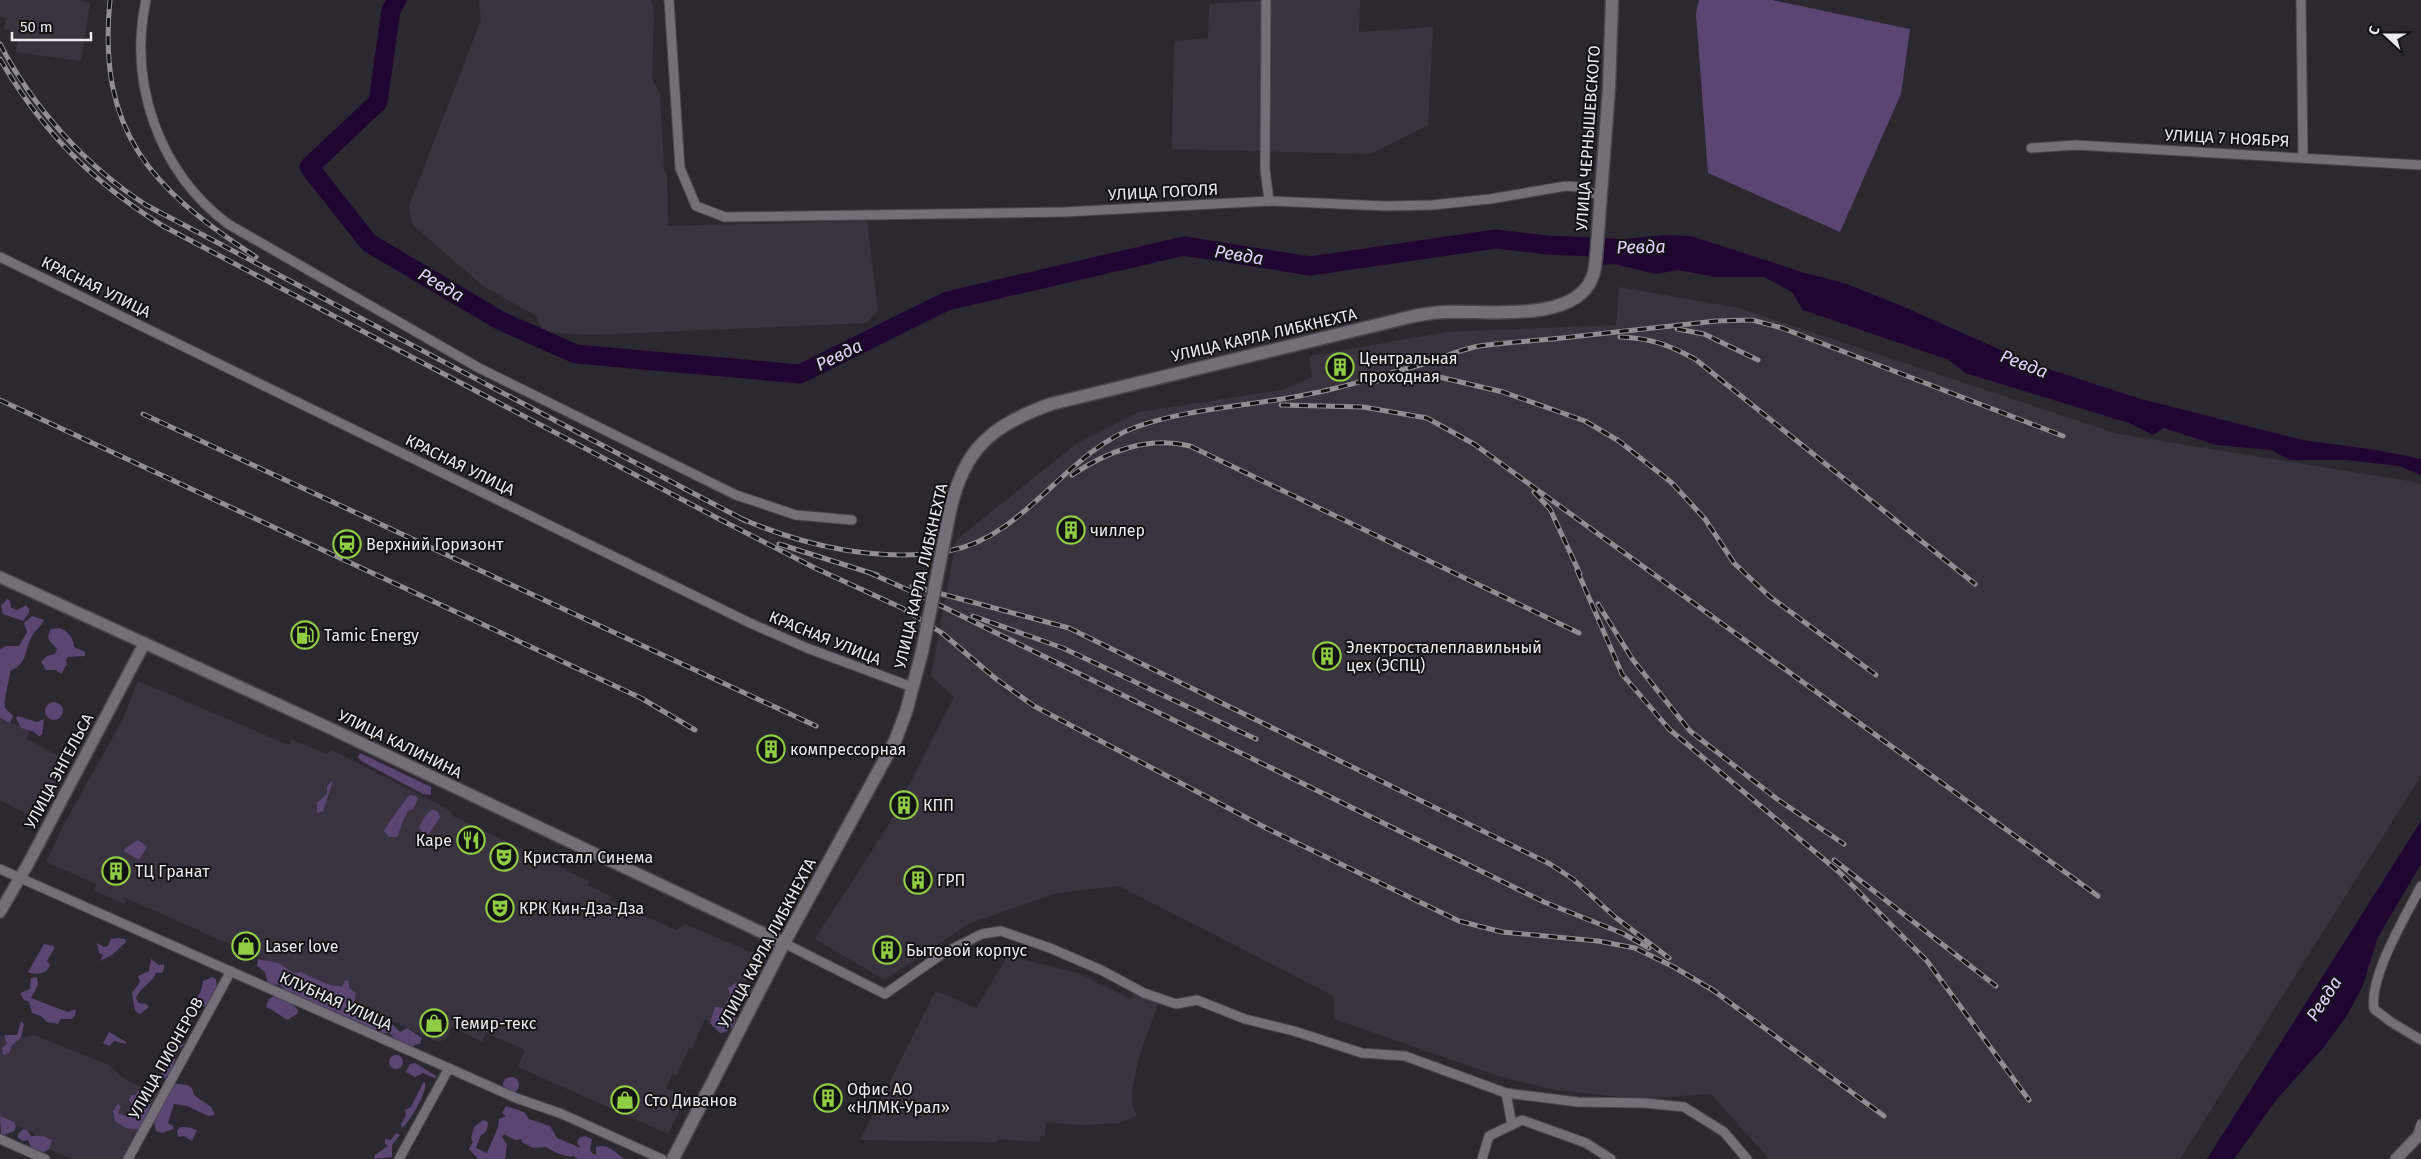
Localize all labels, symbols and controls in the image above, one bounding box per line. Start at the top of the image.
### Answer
scale bar [12,10,91,42]
north arrow [2361,10,2411,60]
text: 50 m [20,18,53,36]
text: С [2365,24,2384,37]
street label: УЛИЦА ЧЕРНЫШЕВСКОГО [1572,45,1604,231]
street label: УЛИЦА 7 НОЯБРЯ [2164,125,2290,151]
street label: УЛИЦА ГОГОЛЯ [1107,180,1219,204]
water label: Ревда [1616,236,1666,258]
water label: Ревда [1213,240,1265,270]
street label: КРАСНАЯ УЛИЦА [38,252,155,322]
water label: Ревда [414,263,468,307]
street label: УЛИЦА КАРЛА ЛИБКНЕХТА [1170,304,1359,366]
water label: Ревда [812,334,866,376]
water label: Ревда [1997,345,2051,383]
place label: Центральная проходная [1359,349,1458,386]
building icon: Центральная проходная [1325,352,1355,382]
street label: КРАСНАЯ УЛИЦА [402,430,519,500]
street label: УЛИЦА КАРЛА ЛИБКНЕХТА [890,481,952,670]
building icon: чиллер [1056,515,1086,545]
place label: чиллер [1090,521,1145,540]
station icon: Верхний Горизонт [332,529,362,559]
place label: Верхний Горизонт [366,535,504,554]
street label: КРАСНАЯ УЛИЦА [766,607,885,669]
fuel station icon: Tamic Energy [290,620,320,650]
place label: Tamic Energy [324,626,419,645]
place label: Электросталеплавильный цех (ЭСПЦ) [1346,638,1542,675]
building icon: Электросталеплавильный цех (ЭСПЦ) [1312,641,1342,671]
street label: УЛИЦА КАЛИНИНА [335,706,466,783]
street label: УЛИЦА ЭНГЕЛЬСА [21,709,98,832]
building icon: компрессорная [756,734,786,764]
place label: компрессорная [790,740,906,759]
building icon: КПП [889,790,919,820]
place label: КПП [923,796,954,815]
restaurant icon: Каре [456,825,486,855]
place label: Каре [416,831,452,850]
theatre icon: Кристалл Синема [489,842,519,872]
place label: Кристалл Синема [523,848,653,867]
street label: УЛИЦА КАРЛА ЛИБКНЕХТА [714,854,820,1031]
building icon: ТЦ Гранат [101,856,131,886]
place label: ТЦ Гранат [135,862,210,881]
building icon: ГРП [903,865,933,895]
place label: ГРП [937,871,965,890]
theatre icon: КРК Кин-Дза-Дза [485,893,515,923]
place label: КРК Кин-Дза-Дза [519,899,644,918]
shop icon: Laser love [231,931,261,961]
building icon: Бытовой корпус [872,935,902,965]
place label: Laser love [265,937,338,956]
place label: Бытовой корпус [906,941,1028,960]
street label: КЛУБНАЯ УЛИЦА [277,968,396,1035]
water label: Ревда [2301,972,2347,1026]
street label: УЛИЦА ПИОНЕРОВ [125,994,207,1122]
shop icon: Темир-текс [419,1008,449,1038]
place label: Темир-текс [453,1014,537,1033]
place label: Офис АО «НЛМК-Урал» [847,1080,950,1117]
building icon: Офис АО «НЛМК-Урал» [813,1083,843,1113]
shop icon: Сто Диванов [610,1085,640,1115]
place label: Сто Диванов [644,1091,737,1110]

